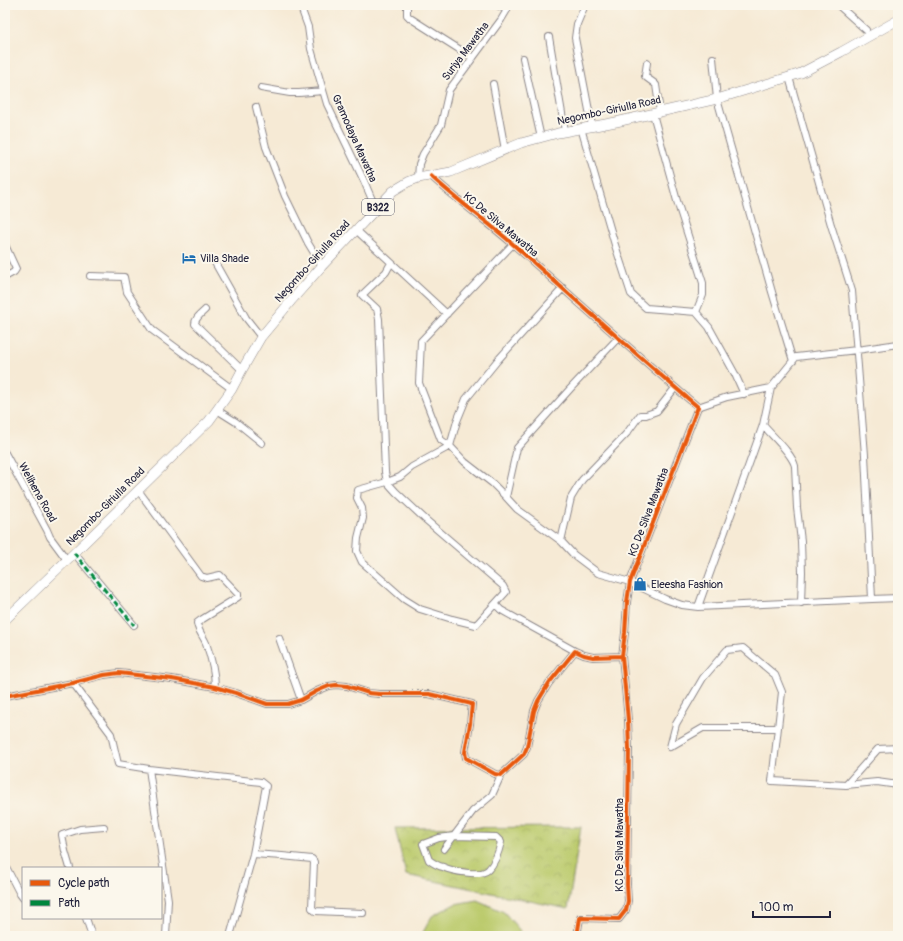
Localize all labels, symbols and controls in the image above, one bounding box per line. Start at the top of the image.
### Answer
street label: Suriya Mawatha [439,19,492,83]
street label: Gramodaya Mawatha [329,92,380,184]
street label: Negombo-Giriulla Road [556,93,662,128]
street label: KC De Silva Mawatha [461,189,541,260]
road number: B322 [362,199,394,215]
street label: Negombo-Giriulla Road [272,218,353,305]
hotel icon: Villa Shade [181,250,197,266]
place label: Villa Shade [200,252,249,265]
street label: Welihena Road [16,460,59,524]
street label: Negombo-Giriulla Road [63,464,147,548]
street label: KC De Silva Mawatha [626,466,671,558]
shop icon: Eleesha Fashion [632,576,648,592]
place label: Eleesha Fashion [651,578,723,591]
street label: KC De Silva Mawatha [613,798,626,892]
legend [22,867,162,919]
text: Cycle path [58,876,110,891]
scale bar [753,893,830,919]
text: Path [58,896,80,911]
text: 100 m [759,900,794,915]

